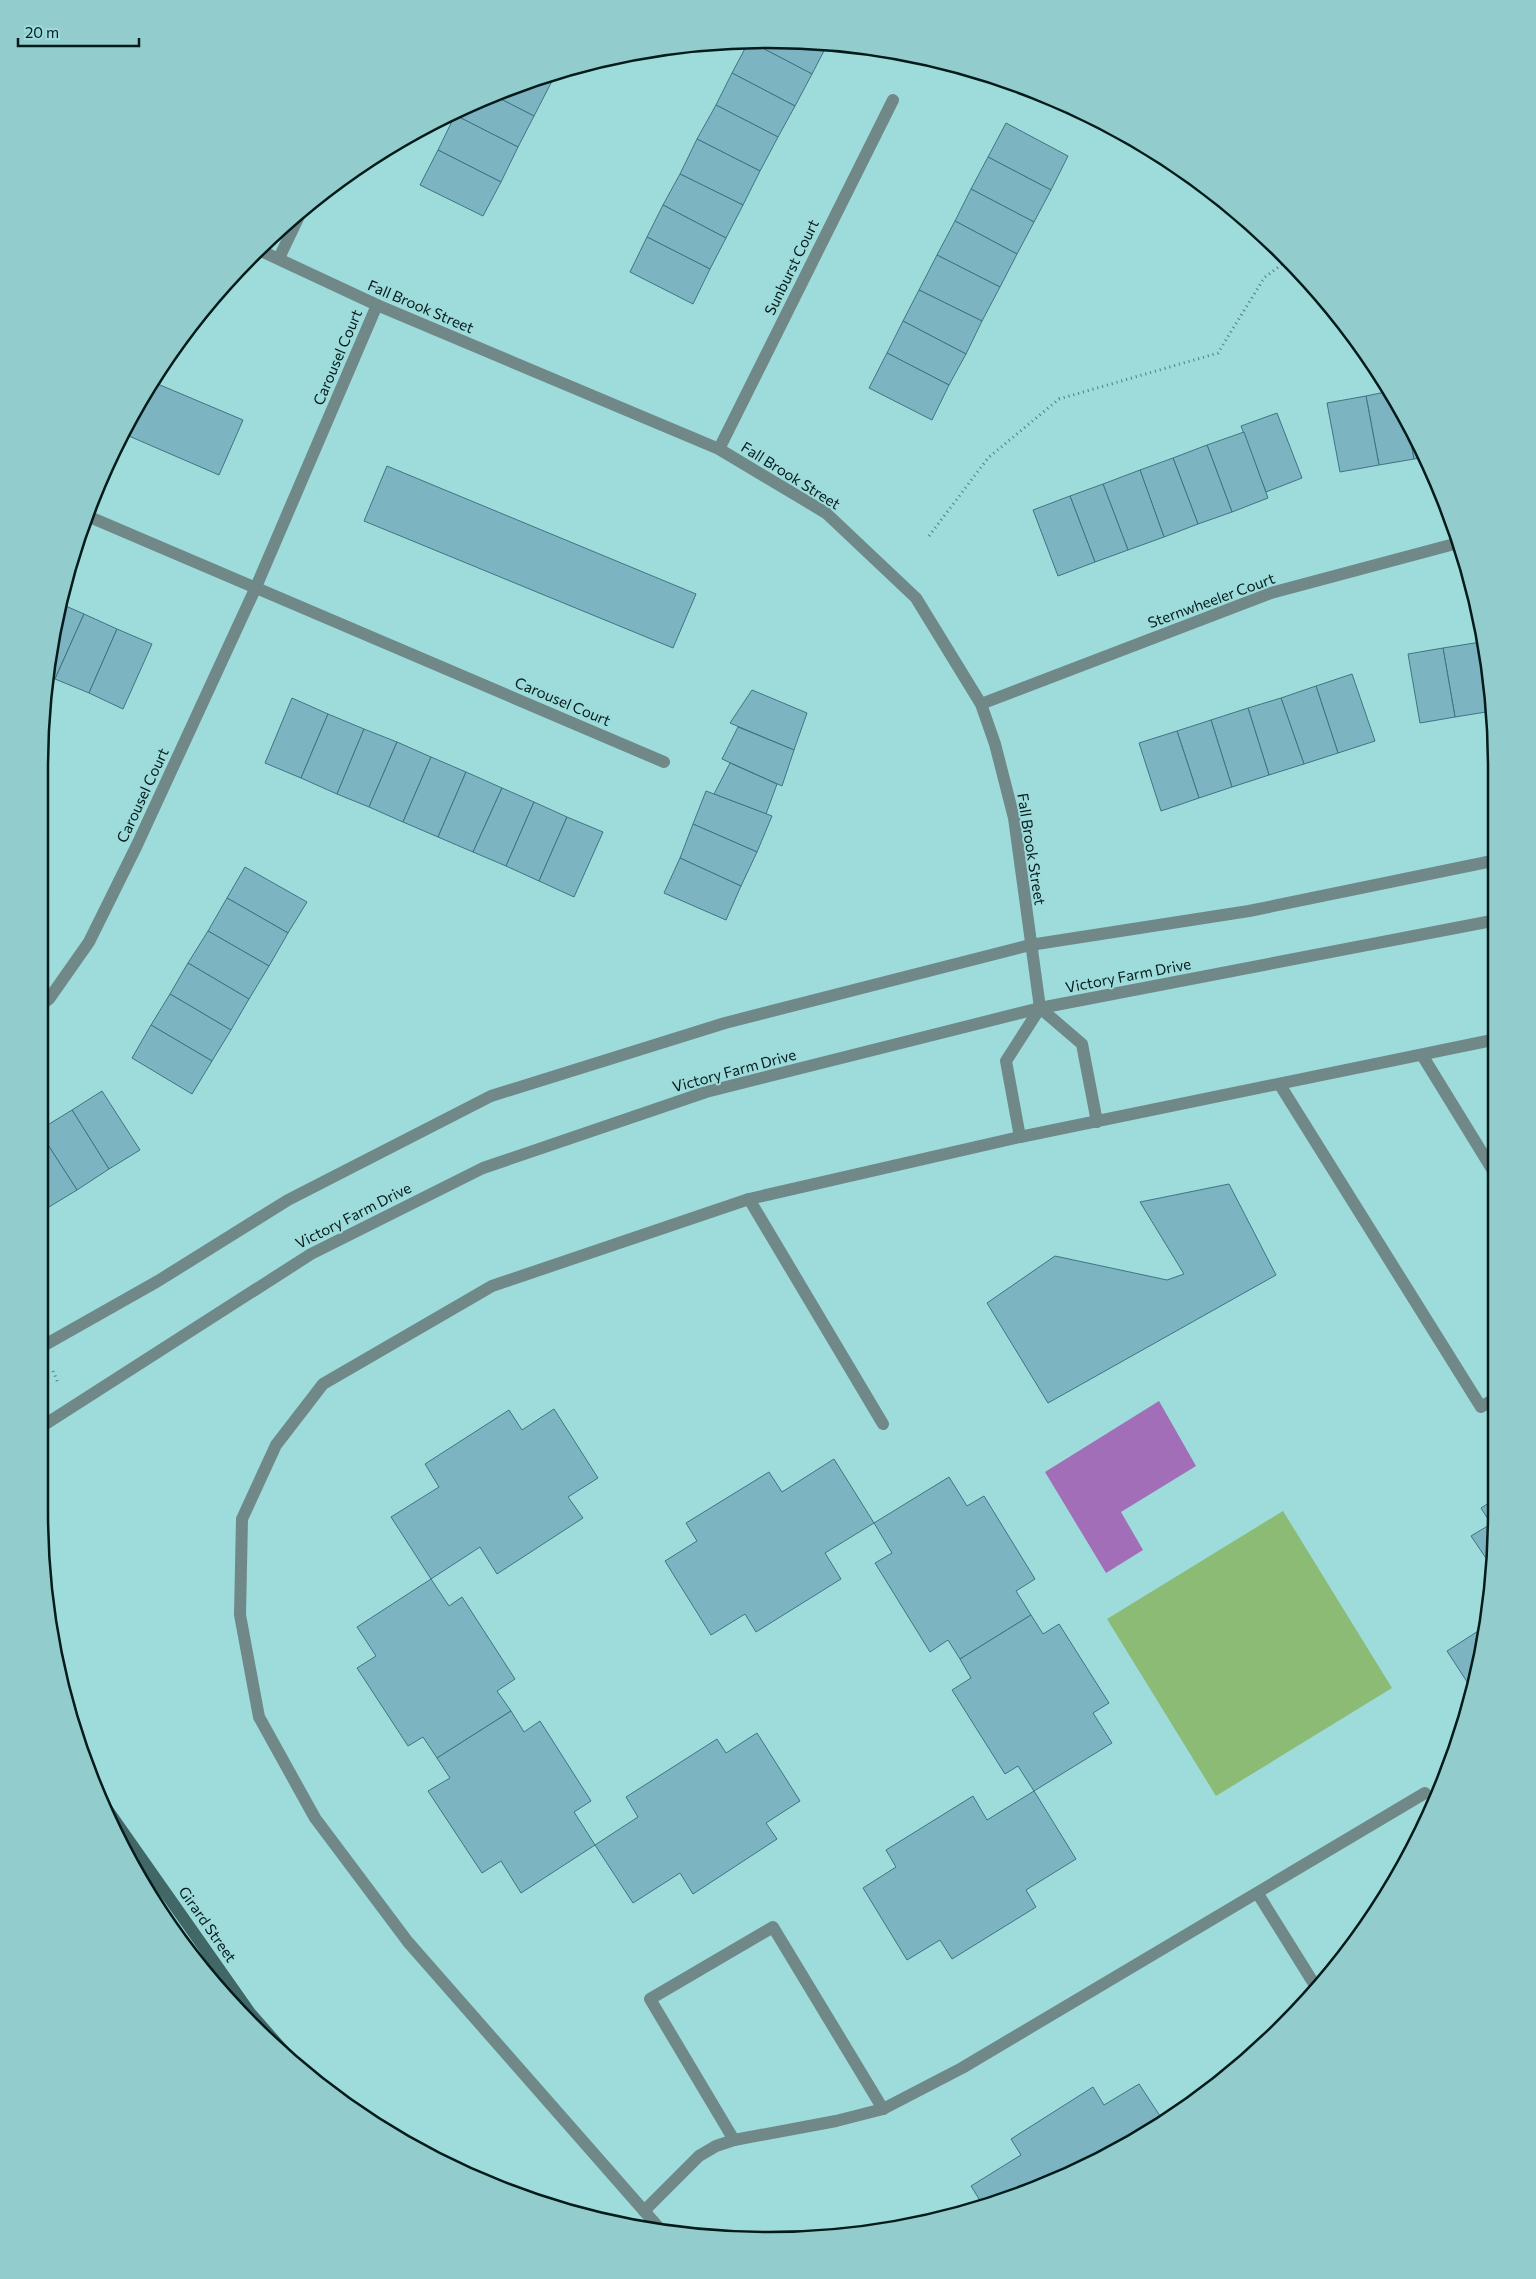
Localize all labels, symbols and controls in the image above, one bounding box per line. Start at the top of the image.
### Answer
scale bar [18,15,139,47]
text: 20 m [25,23,59,41]
street label: Sunburst Court [760,216,822,318]
street label: Fall Brook Street [365,276,477,336]
street label: Carousel Court [309,306,365,408]
street label: Fall Brook Street [738,437,844,513]
street label: Sternwheeler Court [1145,569,1277,631]
street label: Carousel Court [512,673,614,729]
street label: Carousel Court [112,745,172,845]
street label: Fall Brook Street [1014,792,1050,906]
street label: Victory Farm Drive [1064,954,1192,996]
street label: Victory Farm Drive [670,1045,798,1095]
street label: Victory Farm Drive [292,1178,414,1252]
street label: Girard Street [175,1883,241,1965]

